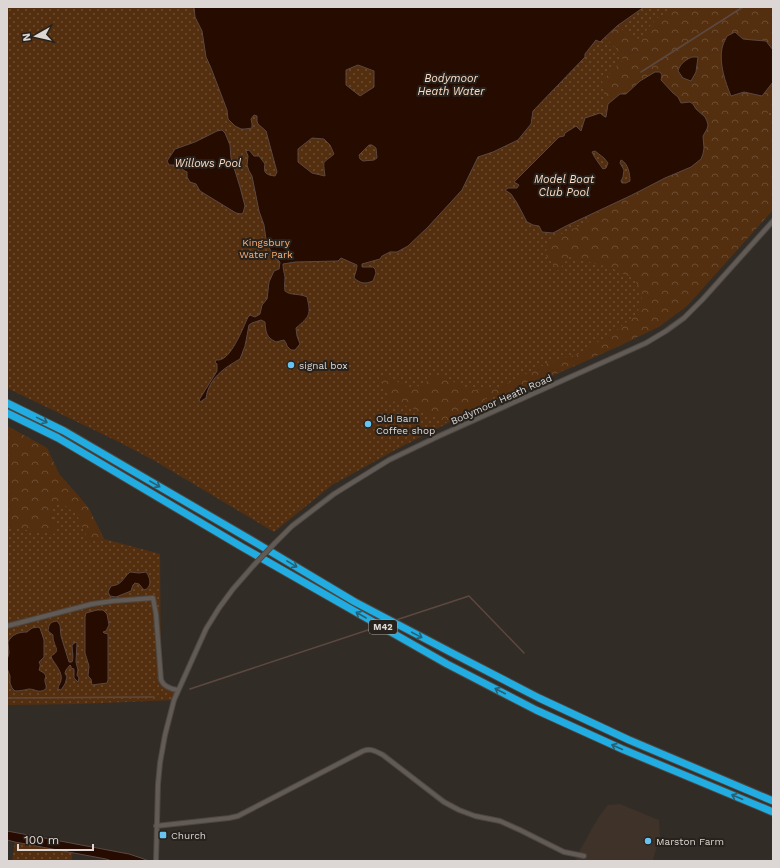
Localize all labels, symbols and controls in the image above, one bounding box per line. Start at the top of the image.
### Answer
north arrow [16,16,56,56]
text: N [20,32,34,42]
water label: Bodymoor Heath Water [417,72,485,98]
water label: Willows Pool [175,157,242,170]
water label: Model Boat Club Pool [534,173,595,199]
park label: Kingsbury Water Park [239,237,293,260]
marker: signal box [286,360,296,370]
place label: signal box [299,360,348,371]
street label: Bodymoor Heath Road [449,372,553,427]
place label: Old Barn Coffee shop [376,413,435,436]
one-way arrow [36,417,48,424]
marker: Old Barn Coffee shop [363,419,373,429]
one-way arrow [149,480,161,488]
one-way arrow [286,560,298,568]
one-way arrow [355,611,367,619]
road number: M42 [369,620,397,634]
one-way arrow [411,631,423,639]
one-way arrow [494,687,506,694]
one-way arrow [612,743,624,750]
one-way arrow [731,793,743,801]
scale bar [18,826,93,852]
marker: Church [158,830,168,840]
place label: Church [171,830,206,841]
text: 100 m [24,833,59,847]
marker: Marston Farm [643,836,653,846]
place label: Marston Farm [656,836,724,847]

